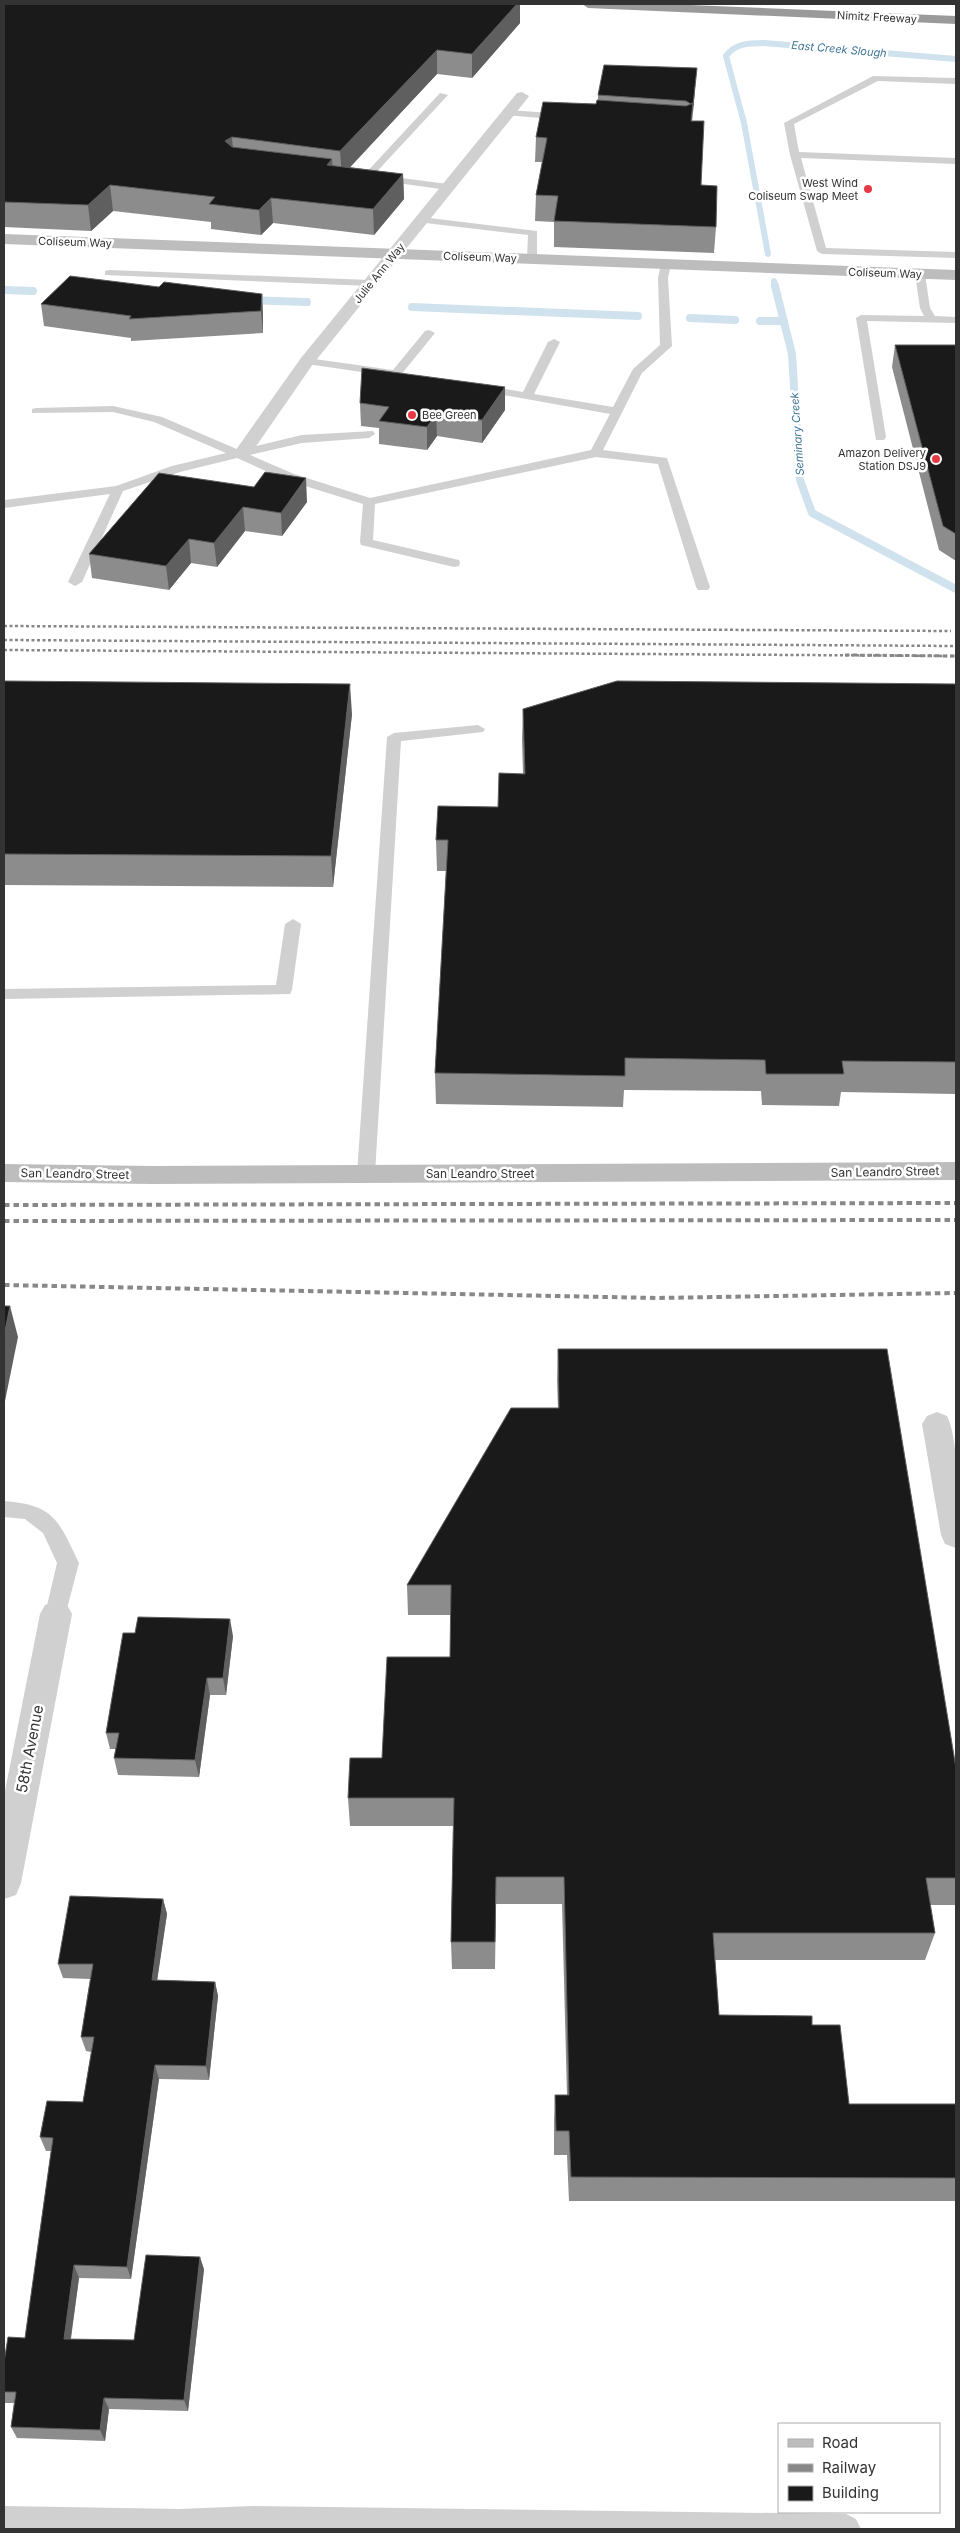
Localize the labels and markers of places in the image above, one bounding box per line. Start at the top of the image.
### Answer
place label: West Wind Coliseum Swap Meet [748,176,858,203]
marker: West Wind Coliseum Swap Meet [862,183,874,195]
place label: Bee Green [422,408,477,422]
marker: Bee Green [406,409,418,421]
place label: Amazon Delivery Station DSJ9 [838,446,926,473]
marker: Amazon Delivery Station DSJ9 [930,453,942,465]

